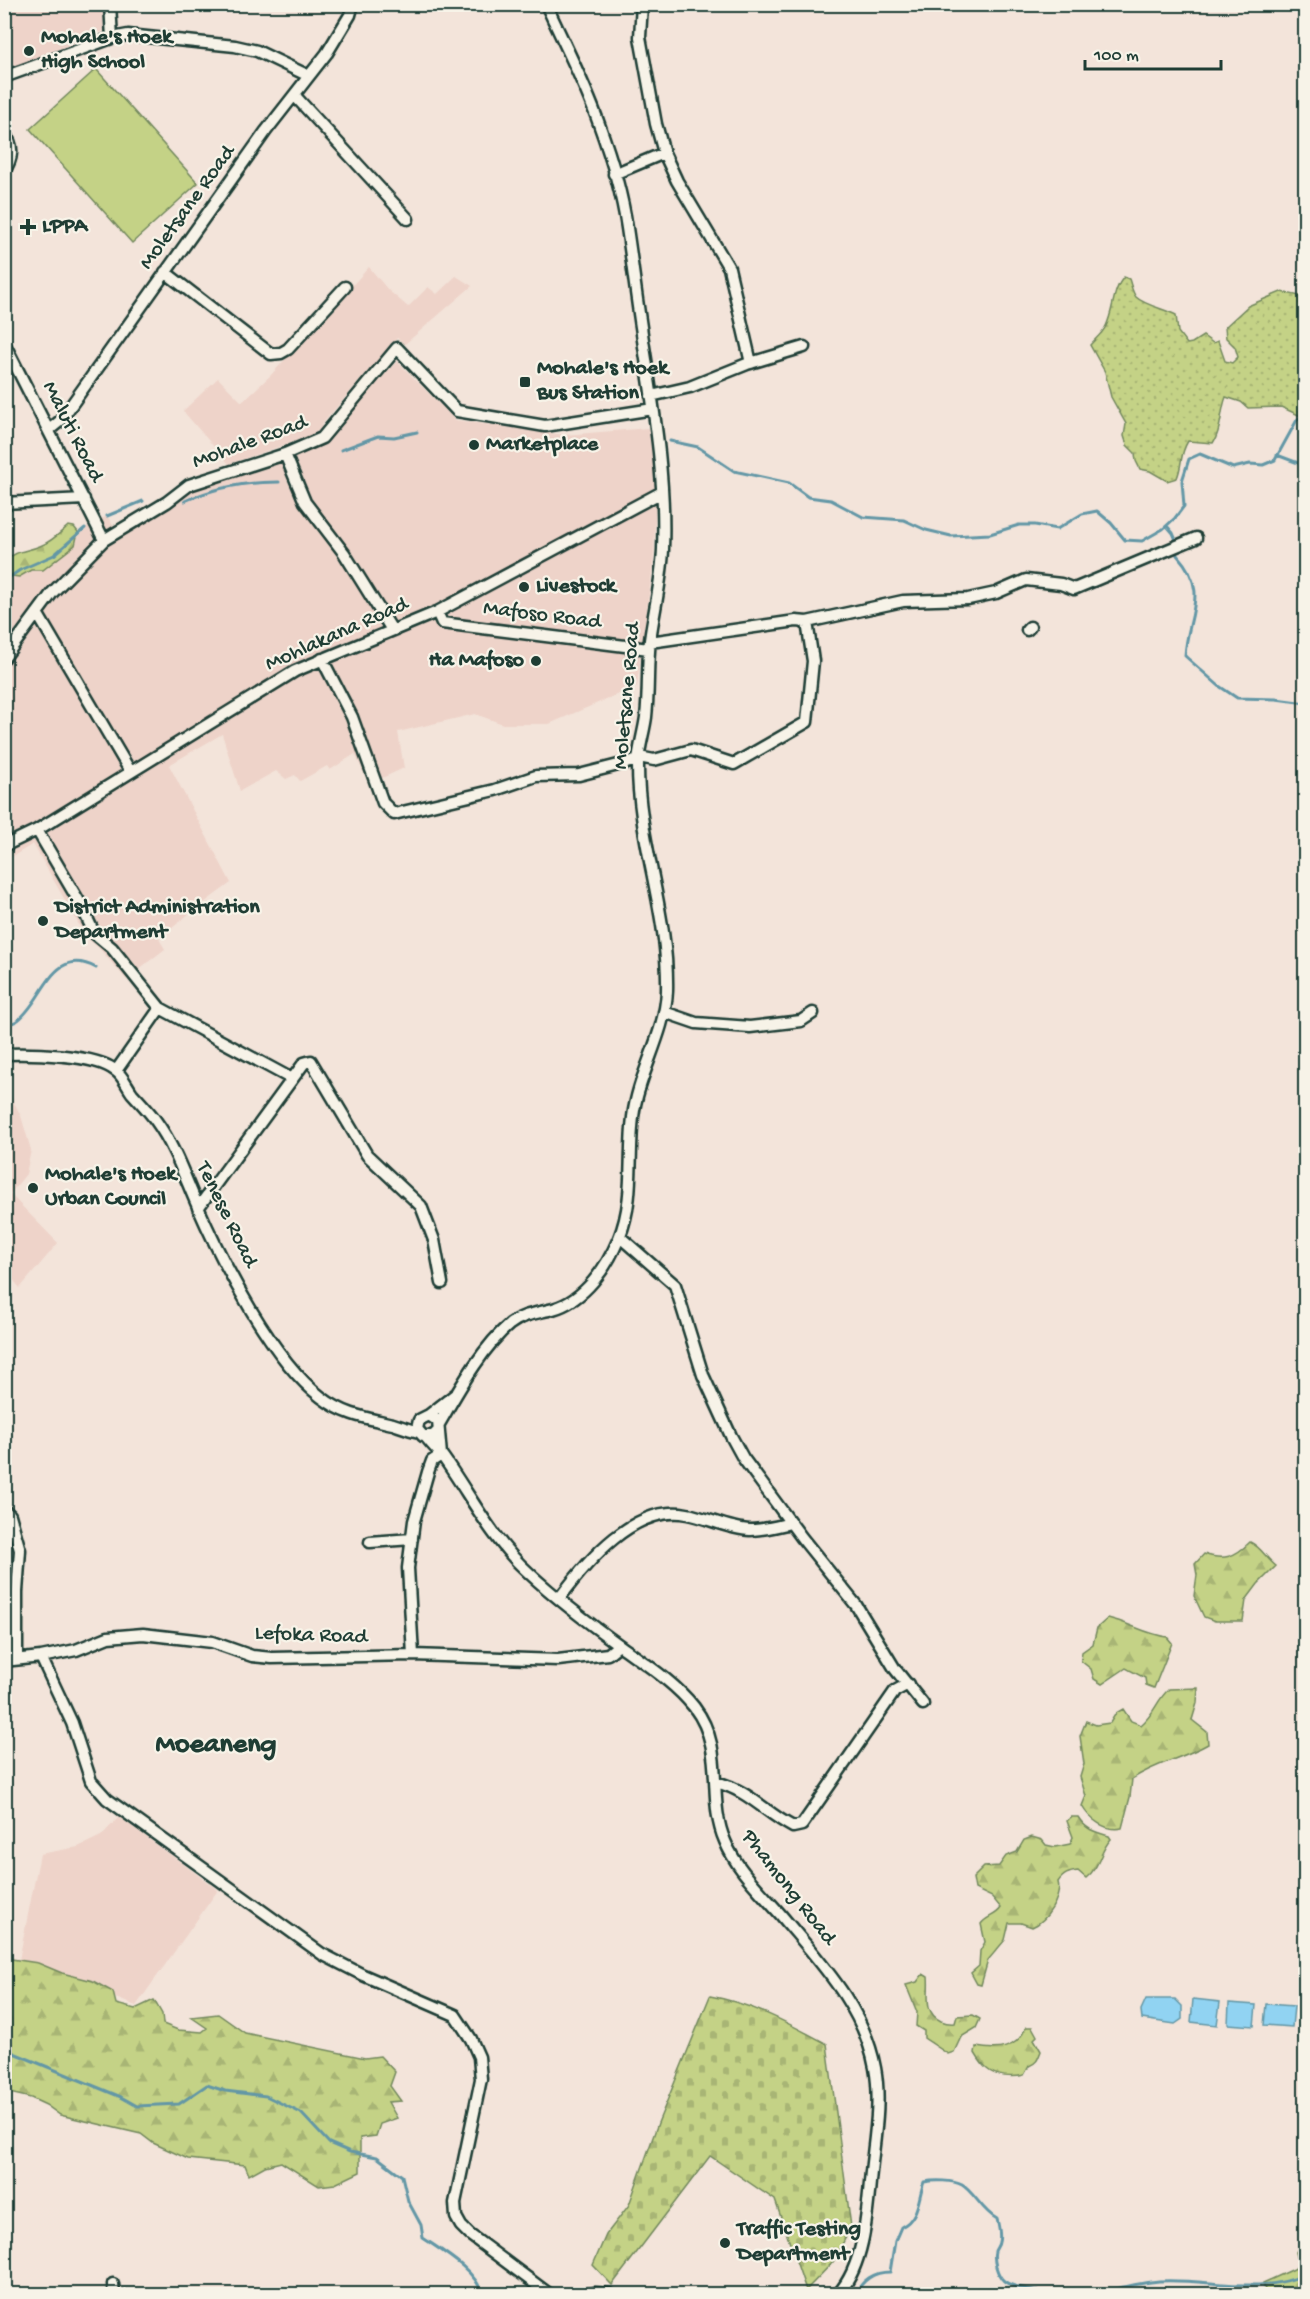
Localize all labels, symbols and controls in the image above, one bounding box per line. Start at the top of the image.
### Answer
place label: Mohale's Hoek High School [41,25,174,76]
scale bar [1085,33,1222,71]
marker: Mohale's Hoek High School [22,44,36,58]
text: 100 m [1093,46,1139,67]
street label: Moletsane Road [134,139,243,275]
place label: LPPA [42,214,89,240]
marker: LPPA [19,218,37,236]
place label: Mohale's Hoek Bus Station [536,356,670,407]
marker: Mohale's Hoek Bus Station [518,375,532,389]
street label: Maluti Road [36,377,109,489]
street label: Mohale Road [189,410,313,476]
place label: Marketplace [486,432,599,458]
marker: Marketplace [467,438,481,452]
place label: Livestock [536,574,618,600]
marker: Livestock [517,580,531,594]
street label: Mohlakana Road [262,591,414,678]
street label: Mafoso Road [482,596,604,636]
street label: Moletsane Road [609,619,648,770]
place label: Ha Mafoso [429,648,525,674]
marker: Ha Mafoso [529,654,543,668]
place label: District Administration Department [53,895,260,946]
marker: District Administration Department [36,914,50,928]
street label: Tenese Road [188,1156,264,1274]
place label: Mohale's Hoek Urban Council [45,1162,178,1213]
marker: Mohale's Hoek Urban Council [26,1181,40,1195]
street label: Lefoka Road [254,1621,370,1651]
district label: Moeaneng [156,1729,277,1762]
street label: Phamong Road [734,1824,842,1953]
place label: Traffic Testing Department [735,2217,862,2268]
marker: Traffic Testing Department [718,2236,732,2250]

